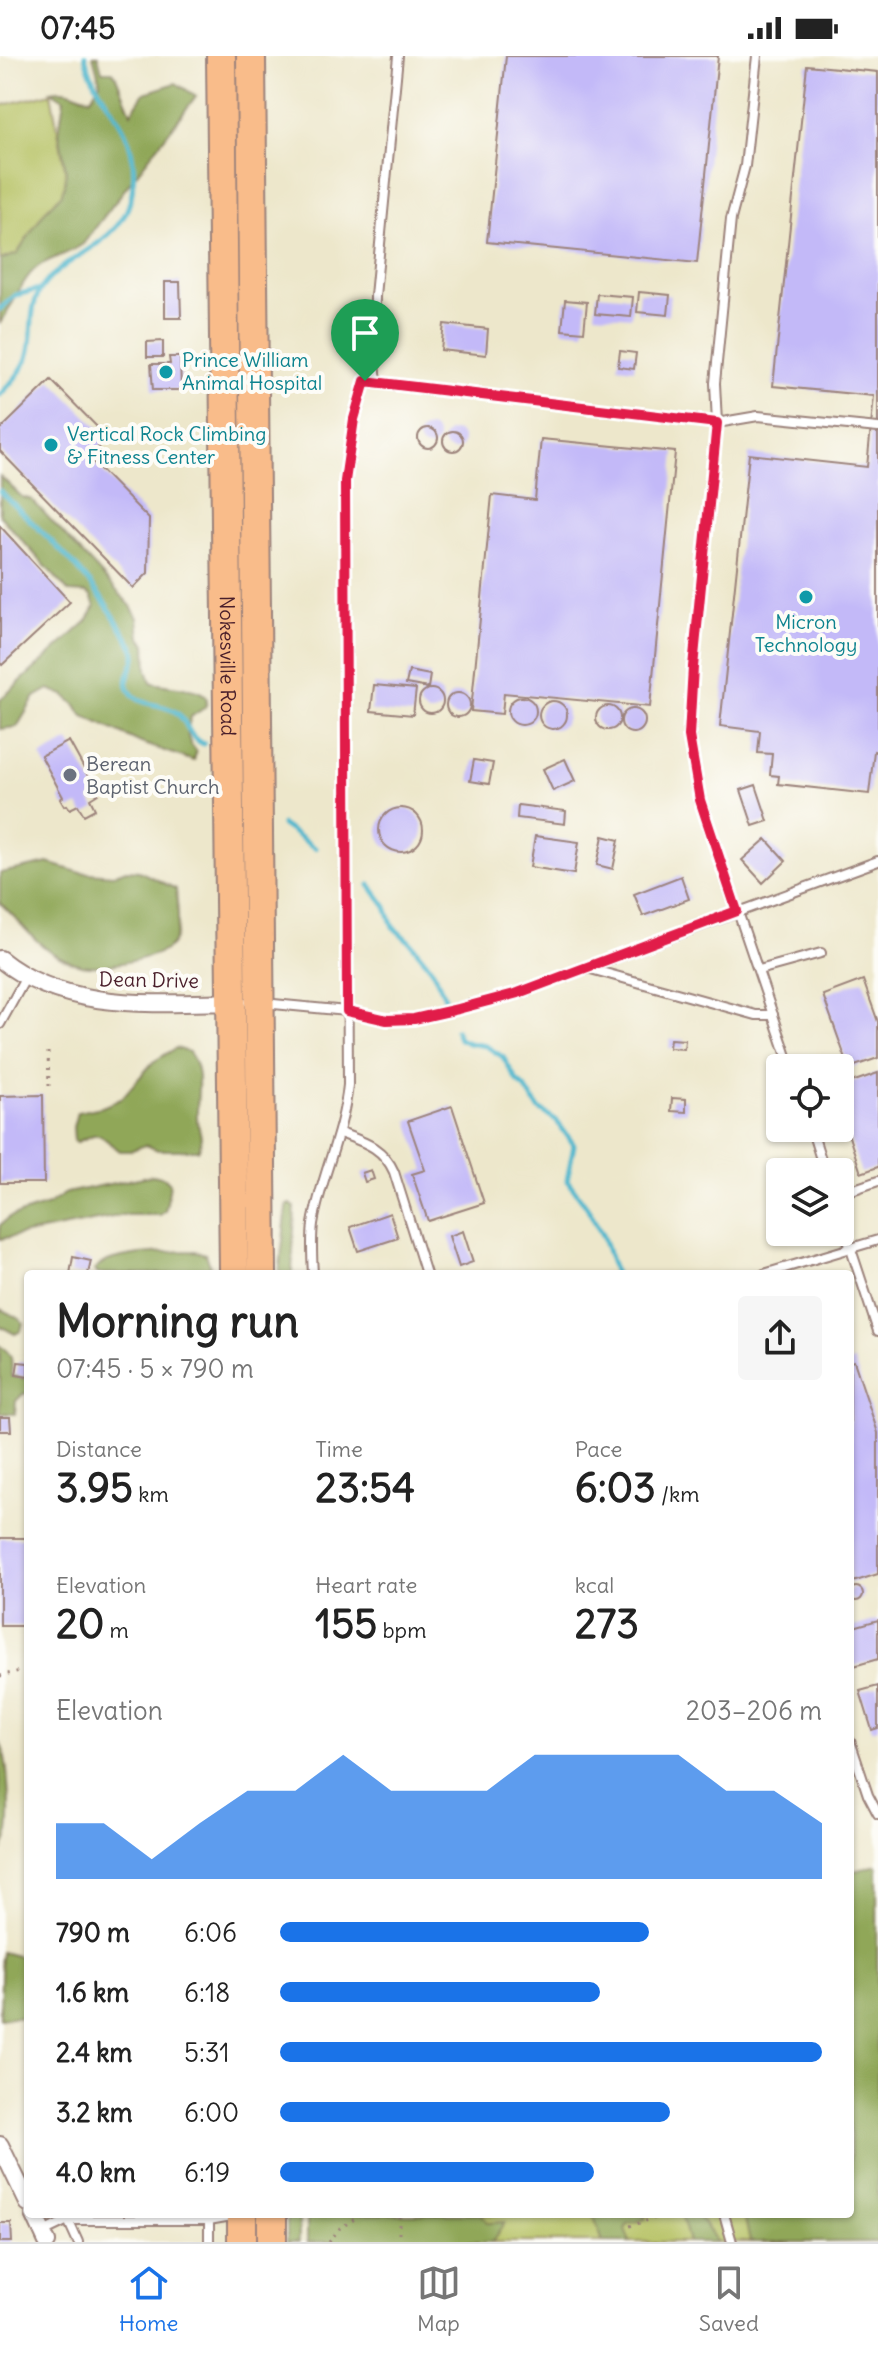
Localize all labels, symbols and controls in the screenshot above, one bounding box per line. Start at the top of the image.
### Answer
text: 07:45 [40,9,115,47]
pin [331,299,399,381]
icon: arrive [343,311,387,355]
place label: Prince William Animal Hospital [182,347,322,395]
marker: Prince William Animal Hospital [157,363,175,381]
place label: Vertical Rock Climbing & Fitness Center [67,421,266,469]
marker: Vertical Rock Climbing & Fitness Center [42,436,60,454]
marker: Micron Technology [797,588,815,606]
street label: Nokesville Road [215,596,241,737]
place label: Micron Technology [755,609,857,657]
place label: Berean Baptist Church [86,751,220,799]
marker: Berean Baptist Church [61,766,79,784]
street label: Dean Drive [99,966,199,993]
map controls [766,1054,854,1246]
button: locate [766,1054,854,1142]
button: layers [766,1158,854,1246]
text: Morning run [56,1294,299,1349]
button: share [738,1296,822,1380]
text: 07:45 · 5 × 790 m [56,1352,254,1385]
text: Distance [56,1435,142,1463]
text: Time [315,1435,363,1463]
text: Pace [575,1435,622,1463]
text: 3.95 [56,1463,133,1513]
text: 23:54 [315,1463,415,1513]
text: 6:03 [575,1463,656,1513]
text: km [133,1480,169,1508]
text: /km [656,1480,700,1508]
text: Elevation [56,1571,146,1599]
text: Heart rate [315,1571,417,1599]
text: kcal [575,1571,614,1599]
text: 20 [56,1599,104,1649]
text: 155 [315,1599,377,1649]
text: 273 [575,1599,639,1649]
text: m [104,1616,129,1644]
text: bpm [377,1616,426,1644]
text: Elevation [56,1694,163,1727]
text: 203–206 m [686,1694,822,1727]
text: 790 m [56,1916,130,1949]
text: 6:06 [184,1916,237,1949]
text: 1.6 km [56,1976,129,2009]
text: 6:18 [184,1976,230,2009]
text: 2.4 km [56,2036,132,2069]
text: 5:31 [184,2036,230,2069]
text: 3.2 km [56,2096,133,2129]
text: 6:00 [184,2096,239,2129]
text: 4.0 km [56,2156,136,2189]
text: 6:19 [184,2156,230,2189]
tab: Home [119,2261,178,2337]
tab: Map [417,2261,461,2337]
tab: Saved [699,2261,759,2337]

